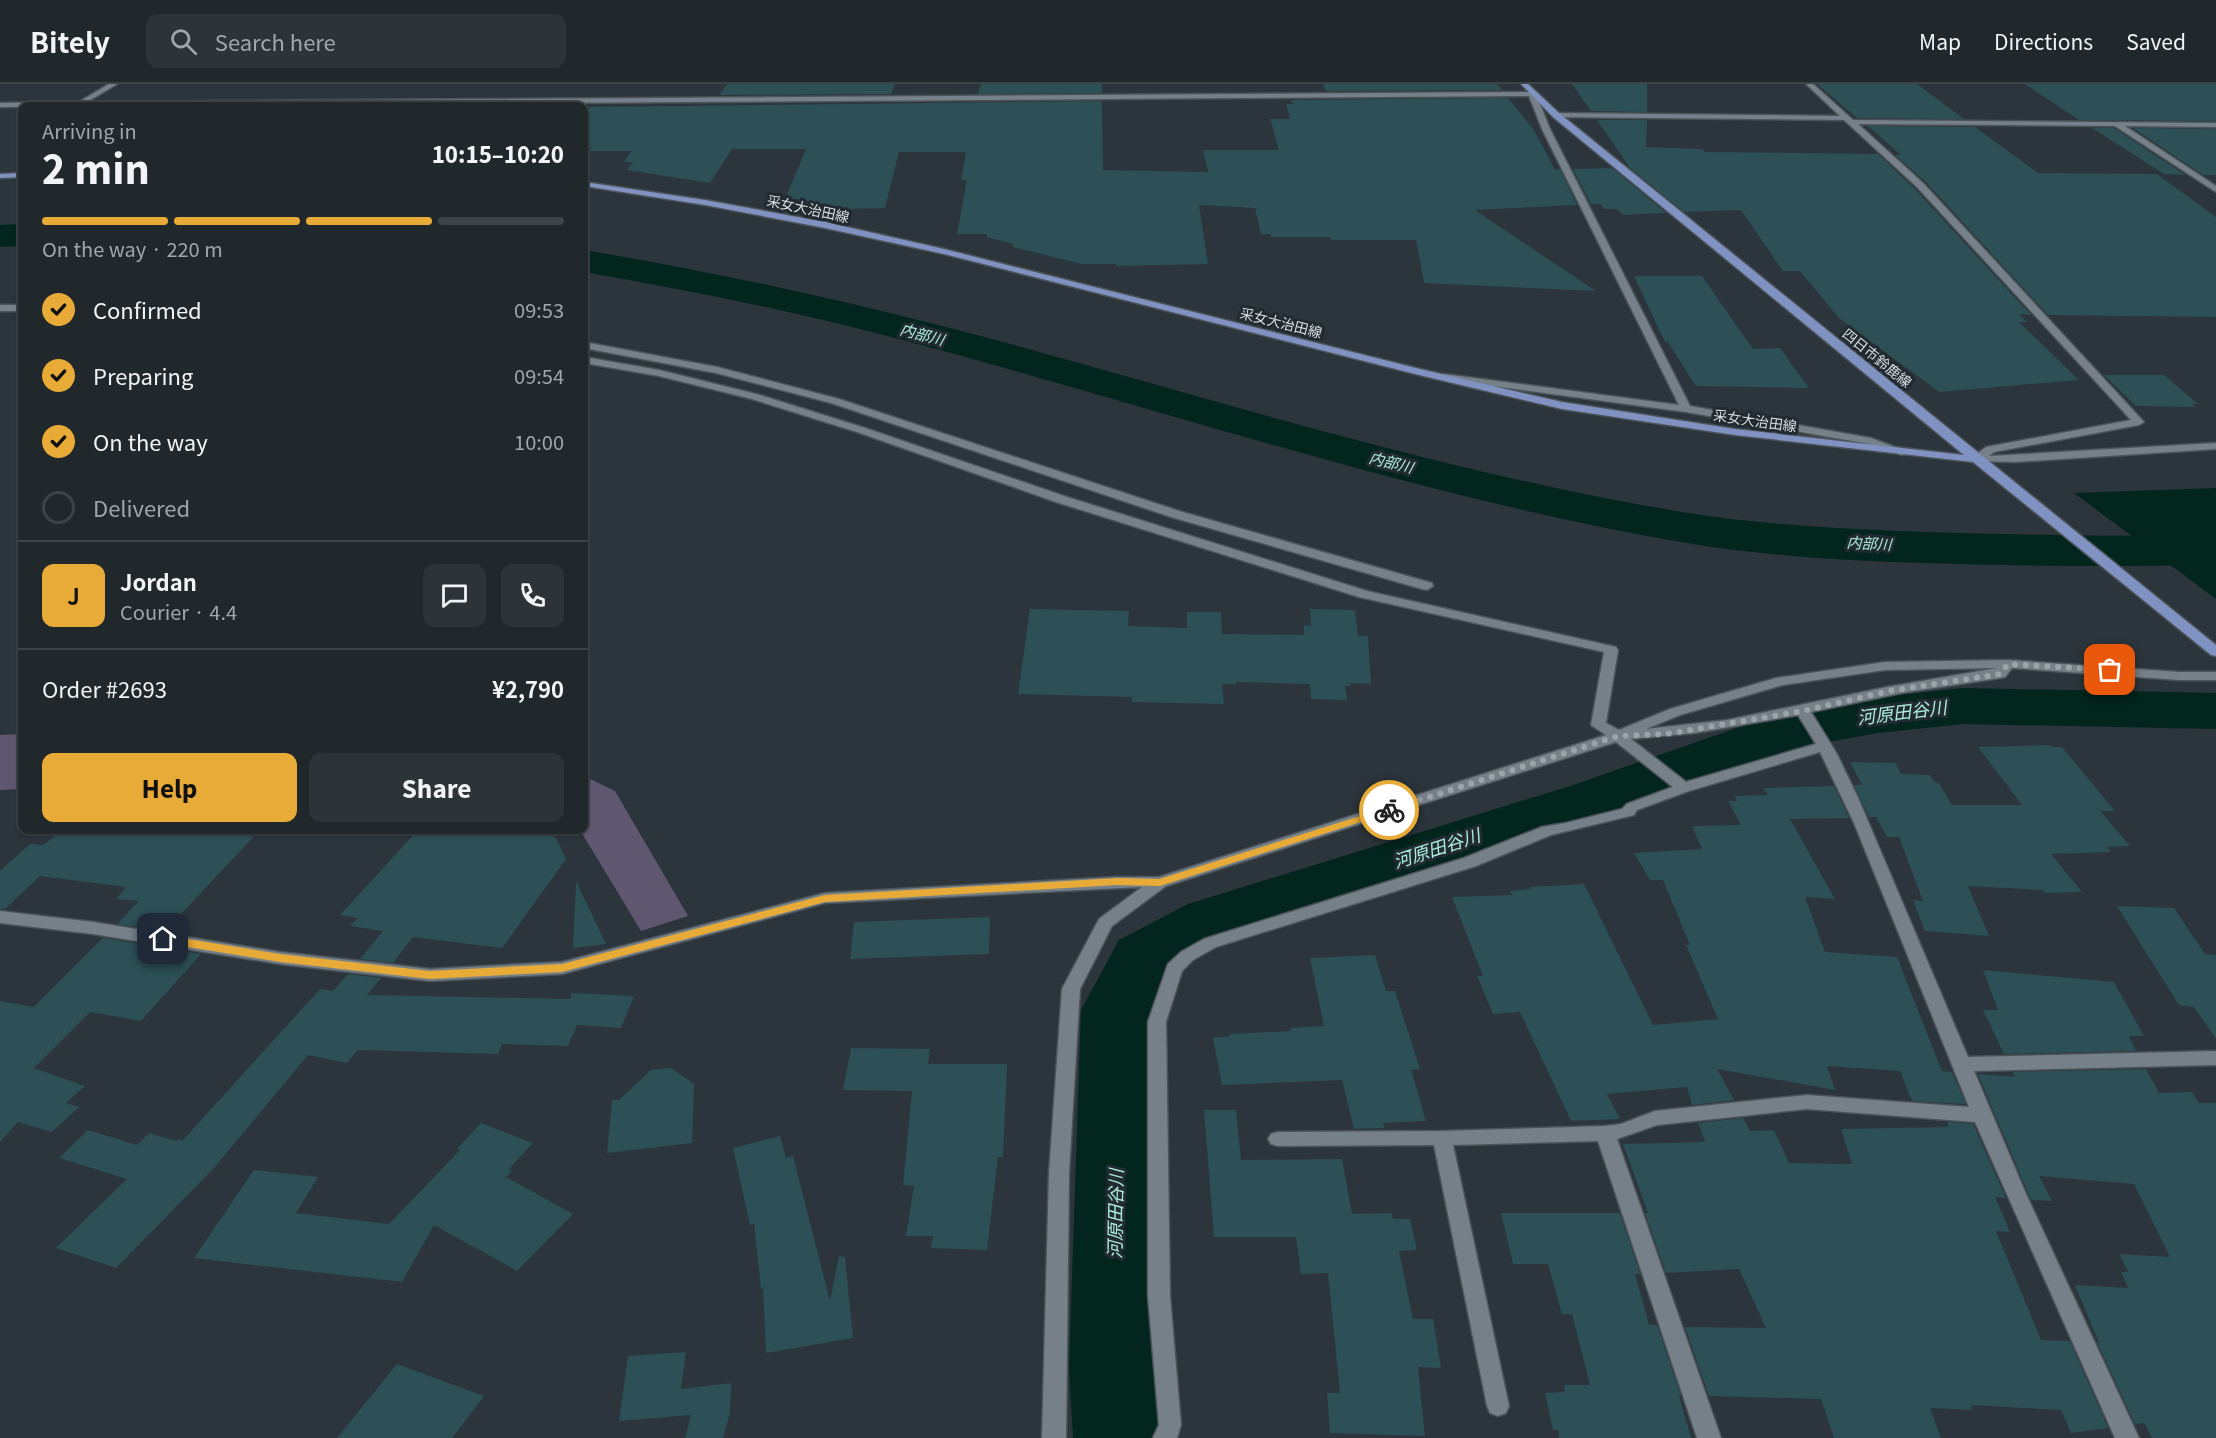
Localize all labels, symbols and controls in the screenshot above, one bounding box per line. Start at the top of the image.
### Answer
search box [146,14,566,68]
text: Bitely [30,21,110,61]
icon: search [167,25,200,58]
text: Search here [215,25,336,57]
text: Map [1919,26,1961,56]
text: Directions [1994,26,2093,56]
text: Saved [2126,26,2186,56]
text: Arriving in [42,116,137,145]
text: 10:15–10:20 [432,137,564,169]
text: 2 min [42,139,150,195]
street label: 采女大治田線 [765,190,851,227]
text: On the way · 220 m [42,234,223,263]
icon: check [42,293,75,326]
text: Confirmed [93,293,202,325]
text: 09:53 [514,295,564,324]
street label: 采女大治田線 [1238,302,1324,342]
water label: 内部川 [898,318,949,350]
street label: 四日市鈴鹿線 [1839,323,1917,391]
icon: check [42,359,75,392]
text: Preparing [93,359,193,391]
text: 09:54 [514,361,564,390]
street label: 采女大治田線 [1712,404,1798,436]
icon: check [42,425,75,458]
text: On the way [93,425,208,457]
text: 10:00 [514,427,564,456]
water label: 内部川 [1367,446,1418,478]
text: Delivered [93,491,190,523]
water label: 内部川 [1846,531,1894,554]
button: chat [423,564,486,627]
button: phone [501,564,564,627]
text: Jordan [120,565,197,597]
text: J [67,579,80,611]
text: Courier · 4.4 [120,597,237,626]
pin [2084,644,2135,695]
icon: bag [2093,653,2126,686]
text: Order #2693 [42,672,167,704]
text: ¥2,790 [492,672,564,704]
water label: 河原田谷川 [1856,692,1950,729]
button: Help [42,753,297,822]
button: Share [309,753,564,822]
courier [1359,780,1419,840]
icon: bike [1373,794,1406,827]
water label: 河原田谷川 [1390,820,1485,873]
pin [137,913,188,964]
icon: home [146,922,179,955]
water label: 河原田谷川 [1100,1167,1128,1259]

